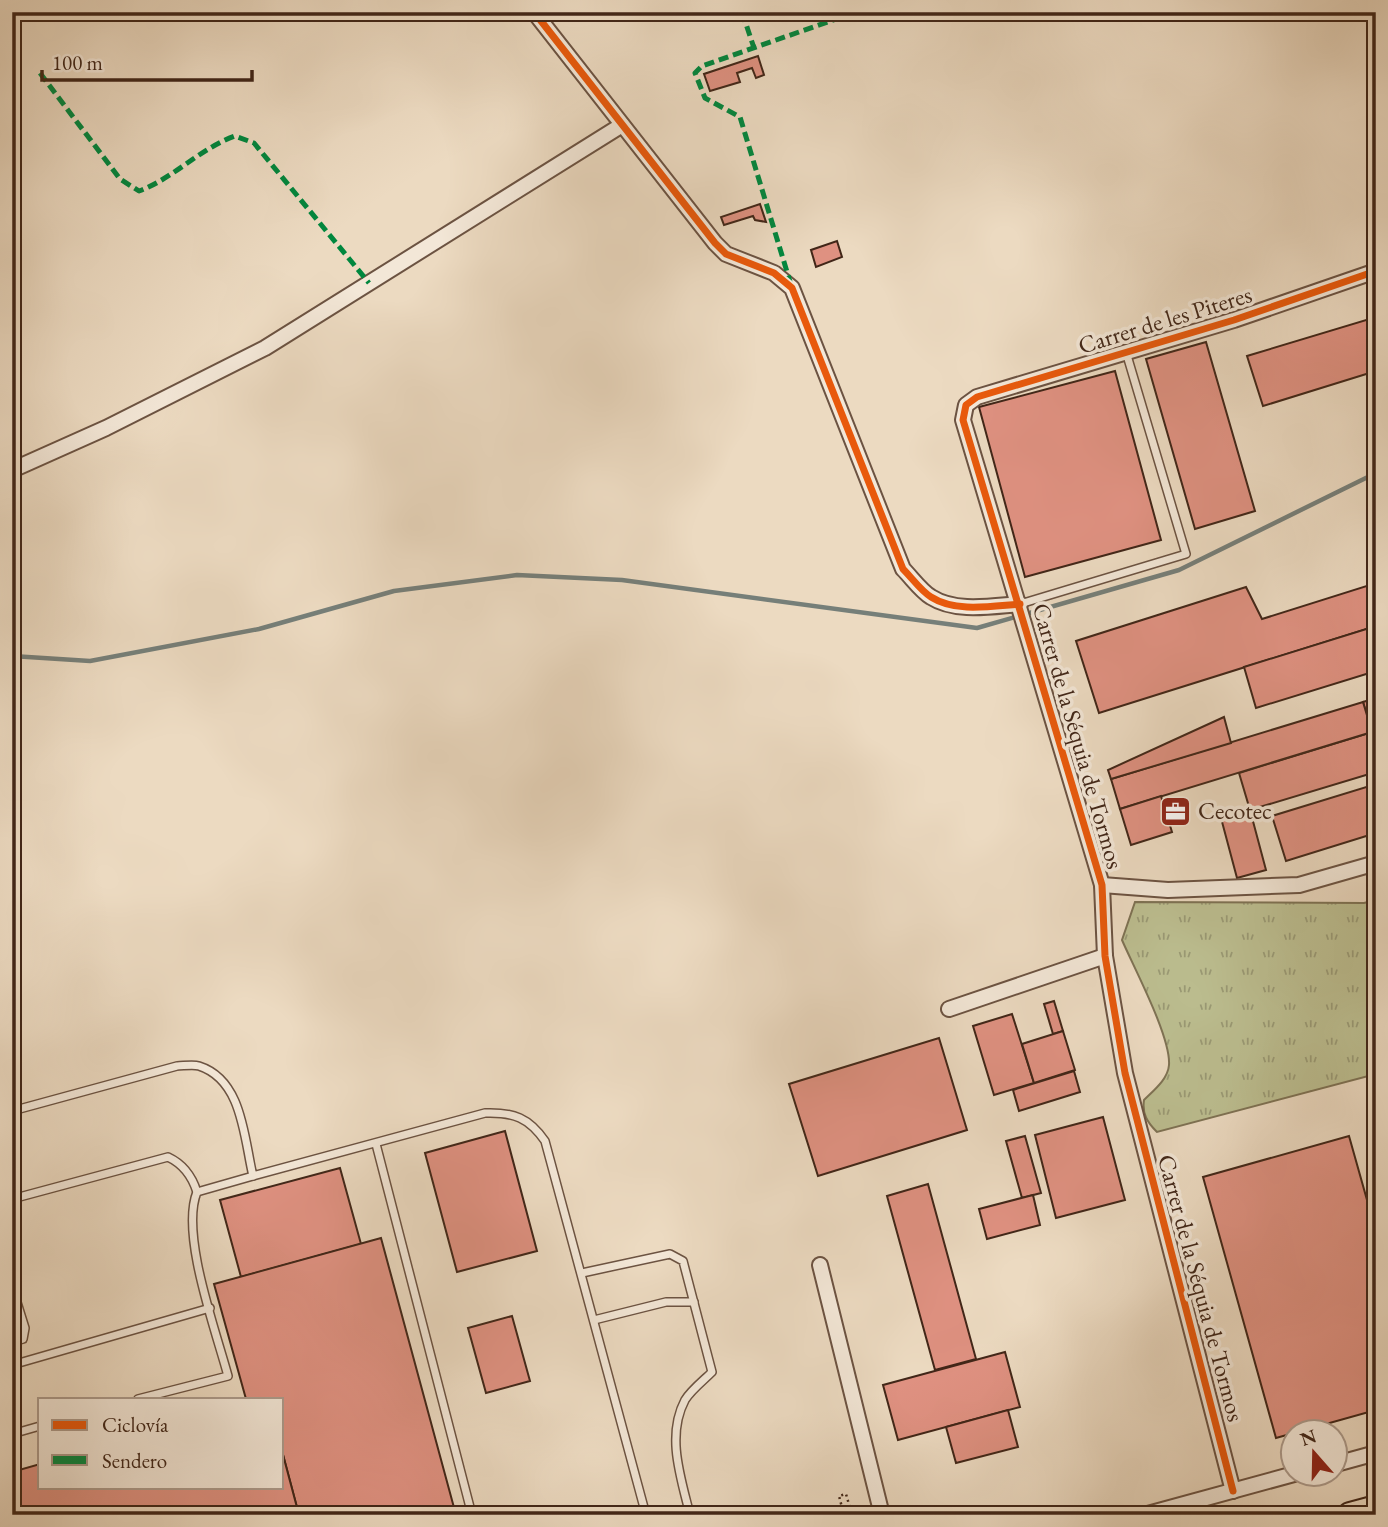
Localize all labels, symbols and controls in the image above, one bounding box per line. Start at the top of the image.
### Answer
scale bar [42,38,252,82]
text: 100 m [52,49,103,76]
street label: Carrer de les Piteres [1074,278,1255,361]
street label: Carrer de la Séquia de Tormos [1026,599,1131,872]
office icon: Cecotec [1158,794,1192,828]
place label: Cecotec [1198,795,1272,826]
street label: Carrer de la Séquia de Tormos [1151,1151,1252,1425]
legend [38,1398,284,1488]
text: Ciclovía [102,1411,169,1438]
north arrow [1280,1418,1350,1488]
text: N [1297,1423,1320,1452]
text: Sendero [102,1447,167,1474]

